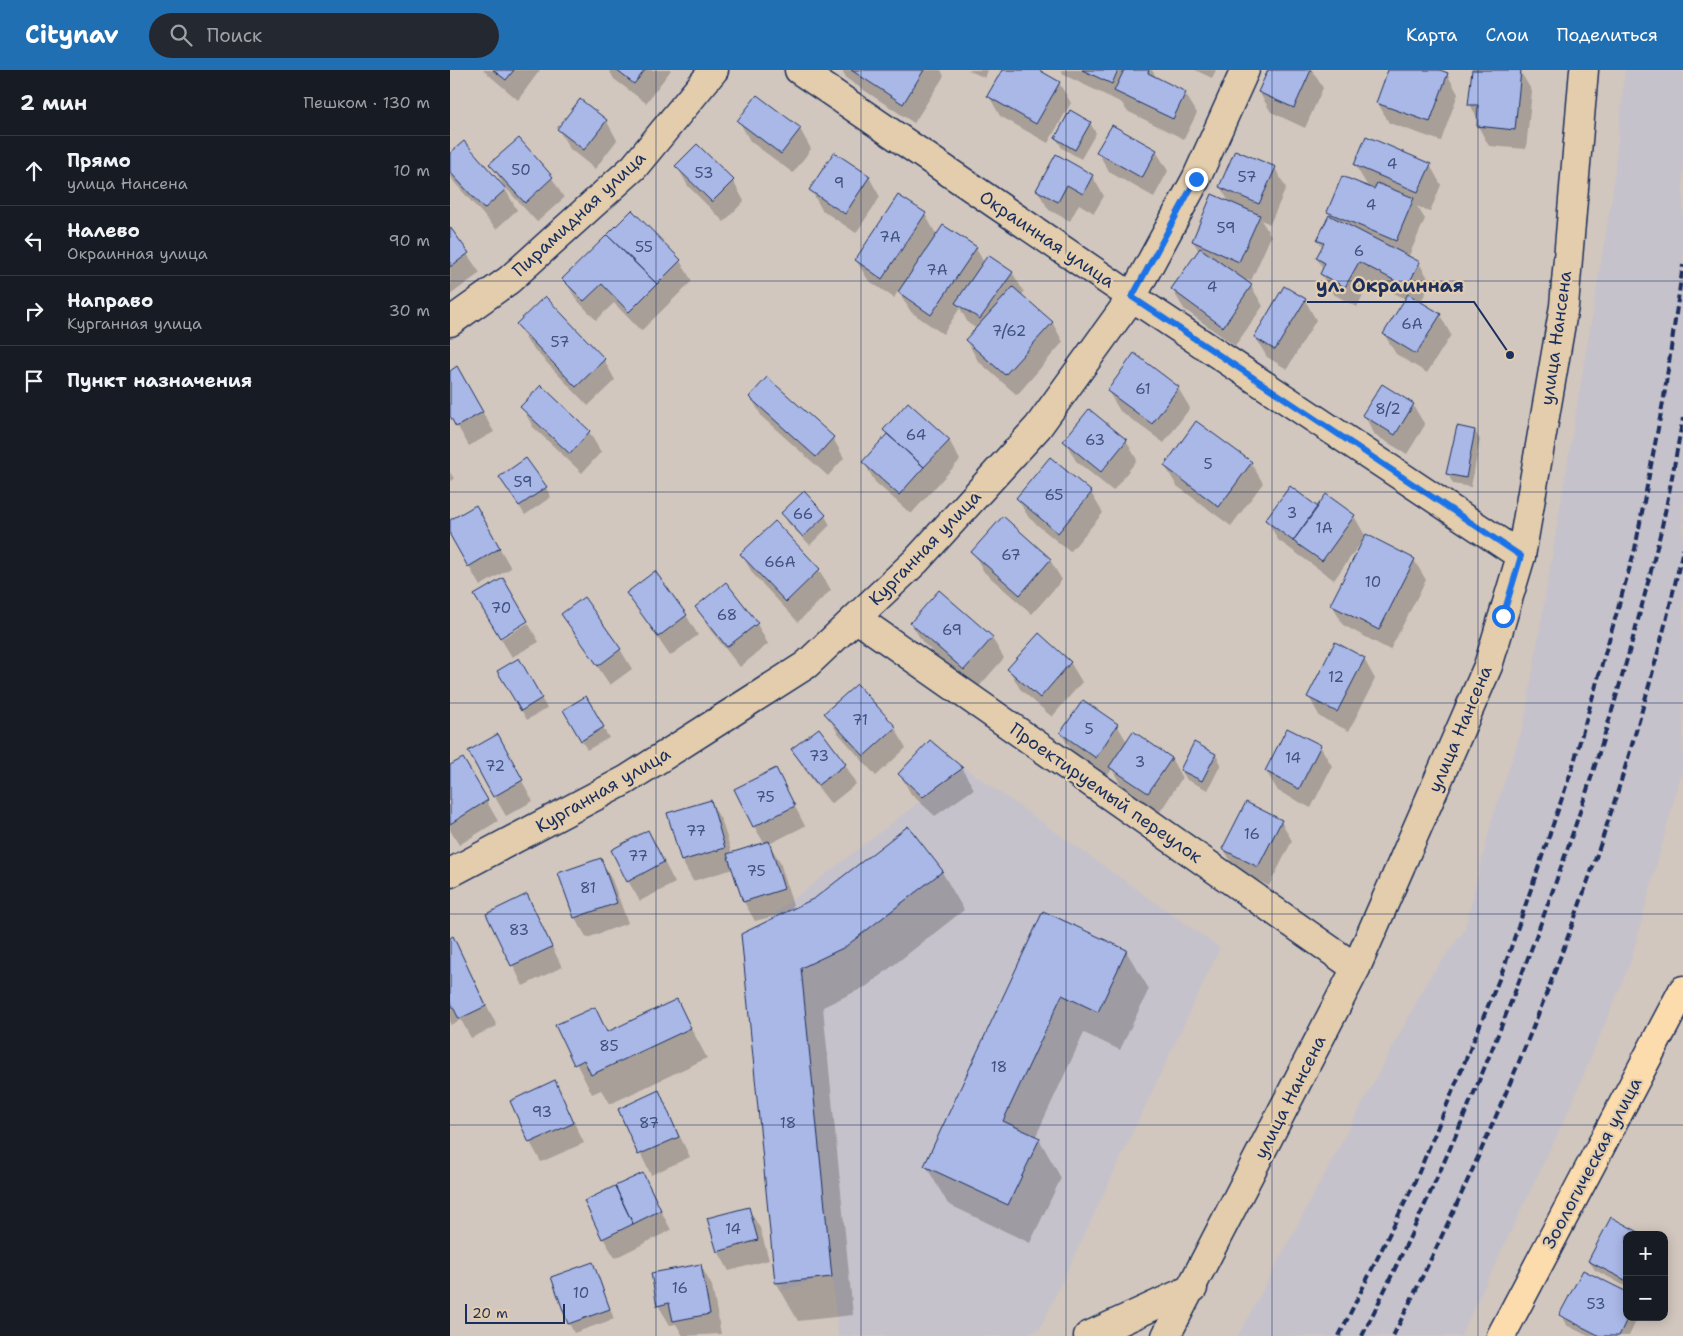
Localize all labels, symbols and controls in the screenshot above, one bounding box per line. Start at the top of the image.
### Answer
search box [149,13,499,58]
text: Citynav [25,19,119,51]
icon: search [167,21,195,49]
text: Поиск [207,23,262,48]
text: Карта [1406,23,1457,47]
text: Слои [1485,23,1529,47]
text: Поделиться [1557,23,1658,47]
text: 2 мин [20,89,87,117]
text: Пешком · 130 m [303,92,430,113]
street label: Пирамидная улица [507,146,651,282]
text: Прямо [67,148,131,173]
house number: 4 [1387,154,1397,174]
icon: ahead [20,157,48,185]
text: 10 m [393,160,430,181]
house number: 50 [511,160,531,180]
house number: 53 [695,163,714,183]
house number: 57 [1238,167,1256,187]
route end [1185,168,1208,191]
text: улица Нансена [67,173,188,194]
house number: 9 [834,173,844,193]
street label: Окраинная улица [975,185,1119,293]
house number: 4 [1366,195,1376,215]
text: Налево [67,218,140,243]
house number: 59 [1217,218,1235,238]
icon: left [20,227,48,255]
house number: 7А [879,227,901,247]
text: 90 m [389,230,430,251]
house number: 55 [635,237,653,257]
house number: 6 [1354,241,1364,261]
text: Окраинная улица [67,243,208,264]
house number: 7А [926,260,948,280]
callout: ул. Окраинная [1307,268,1474,302]
street label: улица Нансена [1535,269,1577,407]
text: ул. Окраинная [1316,273,1464,298]
house number: 4 [1207,277,1217,297]
text: Направо [67,288,153,313]
icon: right [20,297,48,325]
text: 30 m [389,300,430,321]
text: Курганная улица [67,313,202,334]
house number: 6А [1401,314,1423,334]
house number: 7/62 [992,321,1026,341]
house number: 57 [551,332,569,352]
icon: arrive [20,367,48,395]
text: Пункт назначения [67,368,252,393]
house number: 61 [1135,379,1151,399]
house number: 8/2 [1375,399,1401,419]
house number: 64 [906,425,926,445]
house number: 63 [1085,430,1105,450]
house number: 5 [1203,454,1213,474]
house number: 59 [514,472,532,492]
street label: Курганная улица [864,485,986,611]
house number: 65 [1044,485,1064,505]
house number: 3 [1287,503,1297,523]
house number: 66 [793,504,813,524]
house number: 1А [1315,518,1333,538]
house number: 67 [1001,545,1021,565]
house number: 66А [764,552,796,572]
house number: 10 [1365,572,1381,592]
house number: 70 [491,598,511,618]
house number: 68 [717,605,737,625]
route start [1492,605,1515,628]
house number: 69 [942,620,962,640]
street label: улица Нансена [1422,662,1498,796]
house number: 12 [1328,667,1344,687]
house number: 71 [852,710,868,730]
street label: Проектируемый переулок [1005,717,1207,869]
house number: 5 [1084,719,1094,739]
street label: Курганная улица [531,742,675,838]
house number: 73 [809,746,829,766]
house number: 14 [1285,748,1301,768]
house number: 3 [1135,752,1145,772]
house number: 72 [485,756,505,776]
house number: 75 [755,787,775,807]
house number: 77 [686,821,706,841]
house number: 16 [1244,824,1260,844]
house number: 77 [628,846,648,866]
house number: 75 [746,861,766,881]
house number: 81 [580,878,596,898]
house number: 83 [509,920,529,940]
street label: улица Нансена [1249,1031,1331,1163]
house number: 85 [599,1036,619,1056]
house number: 18 [991,1057,1007,1077]
street label: Зоологическая улица [1537,1073,1647,1253]
house number: 93 [532,1102,552,1122]
house number: 87 [639,1113,659,1133]
house number: 18 [780,1113,796,1133]
house number: 14 [725,1219,741,1239]
map controls [1623,1231,1668,1321]
button: + [1623,1231,1668,1276]
button: − [1623,1276,1668,1321]
house number: 16 [672,1278,688,1298]
house number: 10 [573,1283,589,1303]
house number: 53 [1587,1294,1606,1314]
scale bar [465,1301,565,1324]
text: 20 m [472,1304,508,1322]

